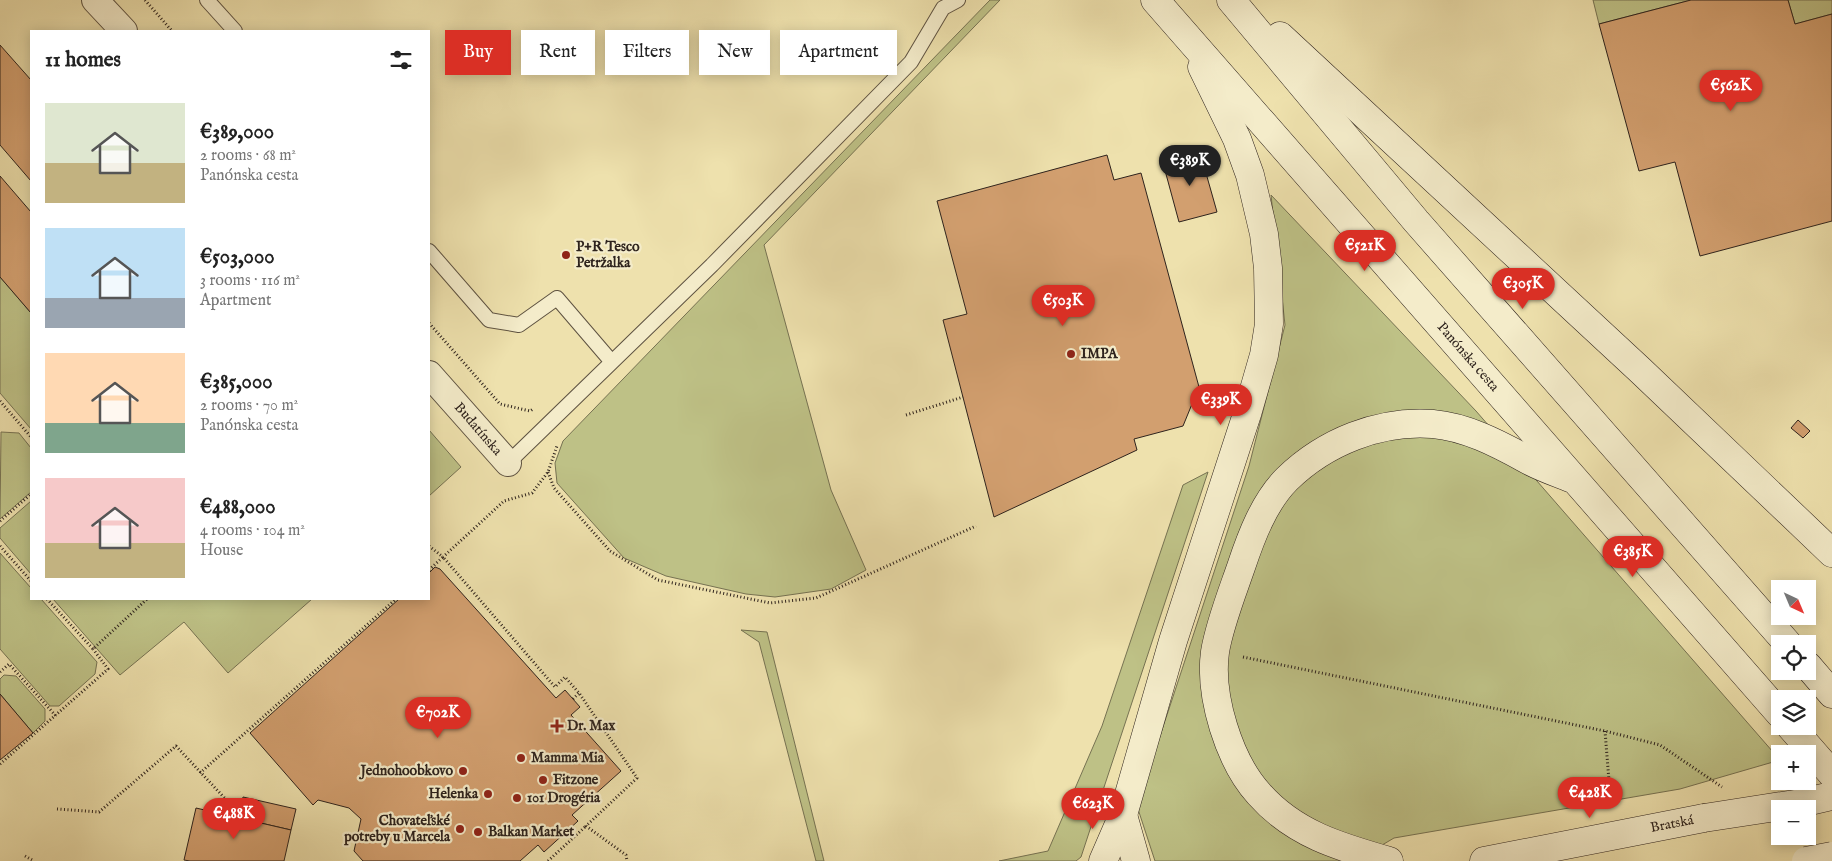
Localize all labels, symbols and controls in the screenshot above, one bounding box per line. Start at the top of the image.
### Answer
chip: Buy [445,30,511,75]
chip: Rent [521,30,595,75]
chip: Filters [605,30,689,75]
chip: New [699,30,770,75]
chip: Apartment [780,30,897,75]
icon: filters [387,46,415,74]
text: 11 homes [45,47,121,74]
pin: €562K [1696,70,1766,112]
text: €562K [1711,76,1751,96]
text: €389,000 [200,119,274,146]
icon: home [85,123,145,183]
pin: €389K [1155,144,1225,187]
text: 2 rooms · 68 m² [200,146,296,166]
text: €389K [1170,151,1210,171]
text: Panónska cesta [200,166,299,186]
pin: €521K [1330,230,1400,272]
text: €521K [1345,236,1385,256]
place label: P+R Tesco Petržalka [576,238,640,272]
text: €503,000 [200,244,275,271]
icon: home [85,248,145,308]
marker: P+R Tesco Petržalka [560,249,572,261]
pin: €305K [1488,268,1558,310]
text: 3 rooms · 116 m² [200,271,300,291]
text: €305K [1503,274,1543,294]
pin: €503K [1028,284,1098,327]
text: Apartment [200,291,271,311]
text: €503K [1043,291,1083,311]
street label: Panónska cesta [1433,319,1504,396]
place label: IMPA [1081,345,1119,363]
marker: IMPA [1065,348,1077,360]
text: €385,000 [200,369,273,396]
icon: home [85,373,145,433]
pin: €339K [1186,384,1256,426]
text: €339K [1201,390,1241,410]
text: 2 rooms · 70 m² [200,396,298,416]
street label: Budatínska [450,399,507,460]
text: Panónska cesta [200,416,299,436]
text: €488,000 [200,494,276,521]
icon: home [85,498,145,558]
text: 4 rooms · 104 m² [200,521,305,541]
pin: €385K [1598,536,1668,578]
text: House [200,541,243,561]
text: €385K [1614,542,1653,562]
north arrow [1771,580,1816,625]
map controls [1771,580,1816,845]
button: locate [1771,635,1816,680]
button: layers [1771,690,1816,735]
pin: €702K [403,696,473,739]
text: €702K [416,703,460,723]
place label: Dr. Max [567,717,616,735]
marker: Dr. Max [551,720,563,732]
button: + [1771,745,1816,790]
place label: Mamma Mia [531,749,605,767]
marker: Mamma Mia [515,752,527,764]
place label: Jednohoobkovo [358,762,453,780]
marker: Jednohoobkovo [457,765,469,777]
place label: Fitzone [553,771,599,789]
marker: Fitzone [537,774,549,786]
pin: €428K [1555,776,1625,819]
text: €428K [1569,783,1611,803]
place label: Helenka [429,785,479,803]
marker: Helenka [482,788,494,800]
pin: €623K [1058,788,1128,830]
place label: 101 Drogéria [527,789,601,807]
marker: 101 Drogéria [511,792,523,804]
text: €623K [1072,794,1114,814]
pin: €488K [199,798,269,840]
button: − [1771,800,1816,845]
text: €488K [213,804,255,824]
street label: Bratská [1649,811,1696,837]
place label: Chovateľské potreby u Marcela [343,812,451,846]
marker: Chovateľské potreby u Marcela [454,823,466,835]
place label: Balkan Market [488,823,574,841]
marker: Balkan Market [472,826,484,838]

